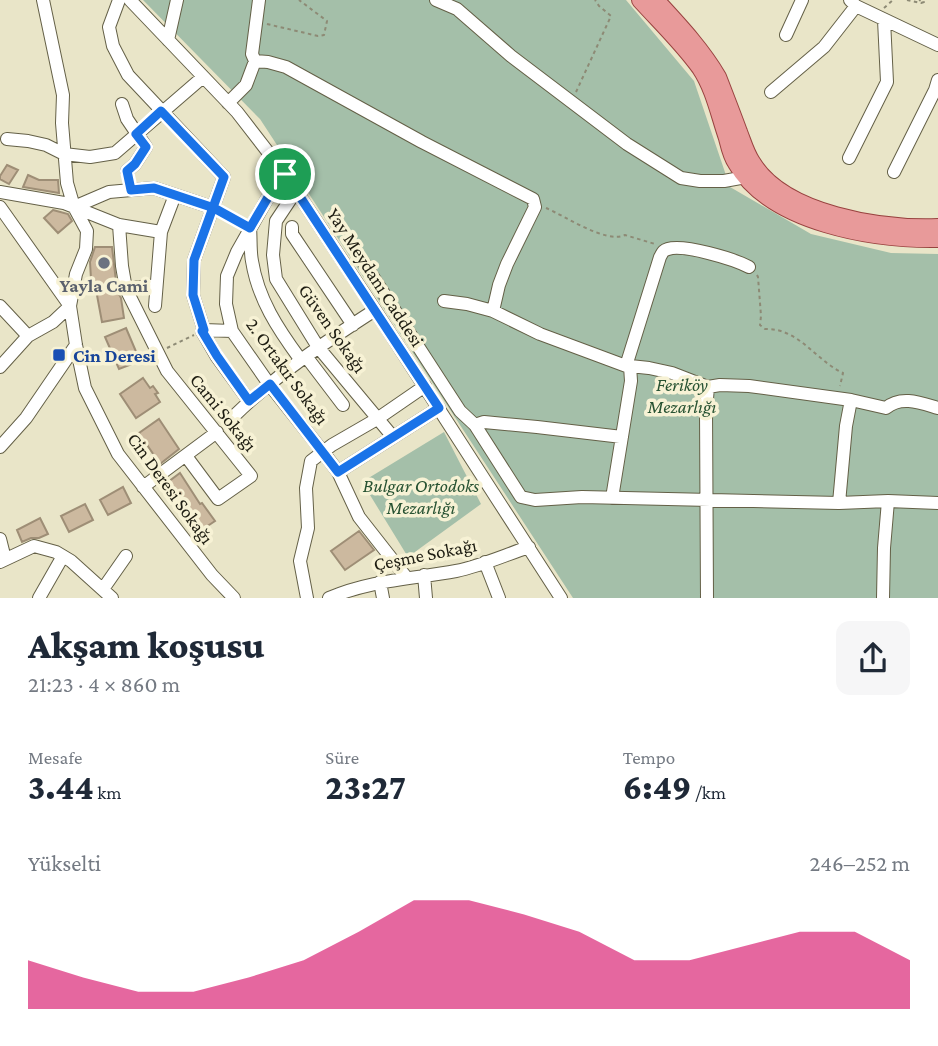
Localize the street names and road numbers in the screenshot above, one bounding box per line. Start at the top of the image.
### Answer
street label: Yay Meydanı Caddesi [323,204,428,350]
street label: Güven Sokağı [294,280,371,377]
street label: 2. Ortakır Sokağı [242,314,333,428]
street label: Cami Sokağı [186,369,261,455]
street label: Cin Deresi Sokağı [123,429,218,548]
street label: Çeşme Sokağı [372,534,478,575]

